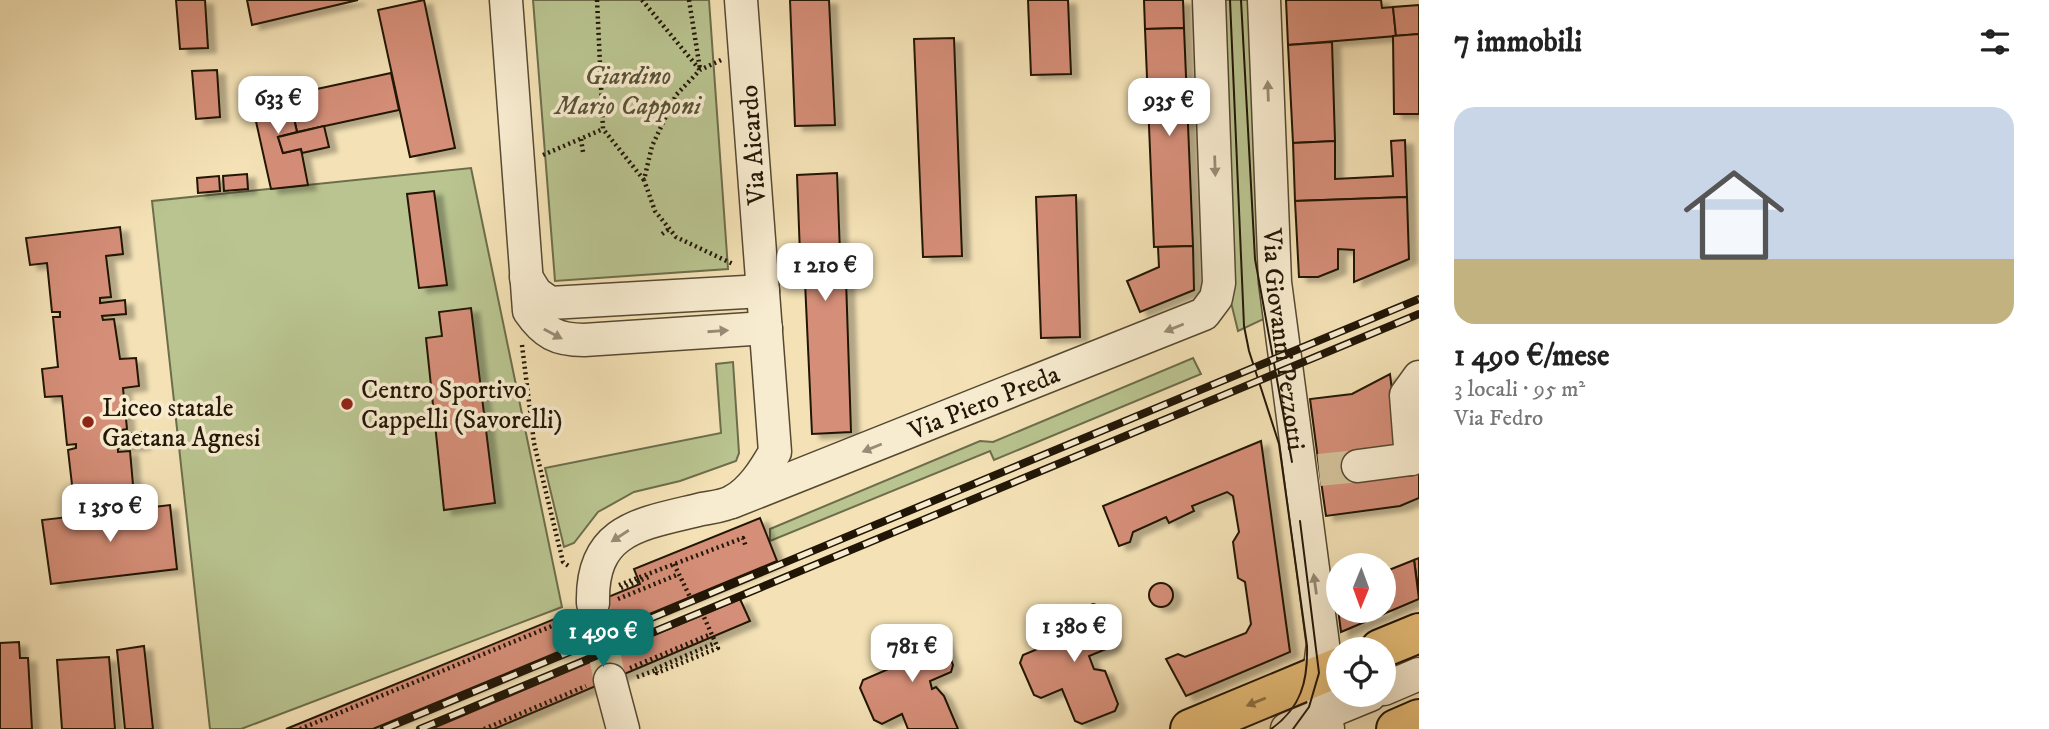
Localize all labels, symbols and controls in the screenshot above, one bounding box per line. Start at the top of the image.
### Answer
icon: filters [1976,23,2014,61]
text: 7 immobili [1454,24,1582,61]
park label: Giardino Mario Capponi [553,60,703,123]
pin: 633 € [229,76,327,136]
pin: 935 € [1120,78,1218,138]
one-way arrow [1262,80,1273,102]
text: 633 € [254,84,302,113]
street label: Via Aicardo [733,84,774,207]
text: 935 € [1144,86,1194,115]
icon: home [1671,152,1797,278]
one-way arrow [1209,155,1220,177]
street label: Via Giovanni Pezzotti [1255,227,1312,452]
pin: 1 210 € [760,244,890,303]
text: 1 210 € [793,251,857,280]
one-way arrow [1164,323,1185,334]
one-way arrow [708,326,730,337]
one-way arrow [543,328,563,340]
text: 1 490 €/mese [1454,338,1609,375]
street label: Via Piero Preda [903,358,1065,448]
place label: Centro Sportivo Cappelli (Savorelli) [361,374,563,437]
text: 3 locali · 95 m² [1454,375,1585,404]
place label: Liceo statale Gaetana Agnesi [102,392,260,455]
marker: Centro Sportivo Cappelli (Savorelli) [339,396,355,412]
text: Via Fedro [1454,404,1543,433]
marker: Liceo statale Gaetana Agnesi [80,414,96,430]
one-way arrow [861,442,882,453]
pin: 1 350 € [45,484,175,544]
text: 1 350 € [78,492,142,521]
one-way arrow [610,529,630,542]
north arrow [1326,553,1396,623]
map controls [1326,553,1396,707]
one-way arrow [1310,573,1321,595]
pin: 1 380 € [1009,604,1139,664]
pin: 1 490 € [538,610,668,669]
text: 1 380 € [1042,612,1106,641]
text: 1 490 € [569,617,637,646]
pin: 781 € [863,624,961,684]
text: 781 € [887,632,937,661]
button: locate [1326,637,1396,707]
one-way arrow [1245,697,1266,708]

